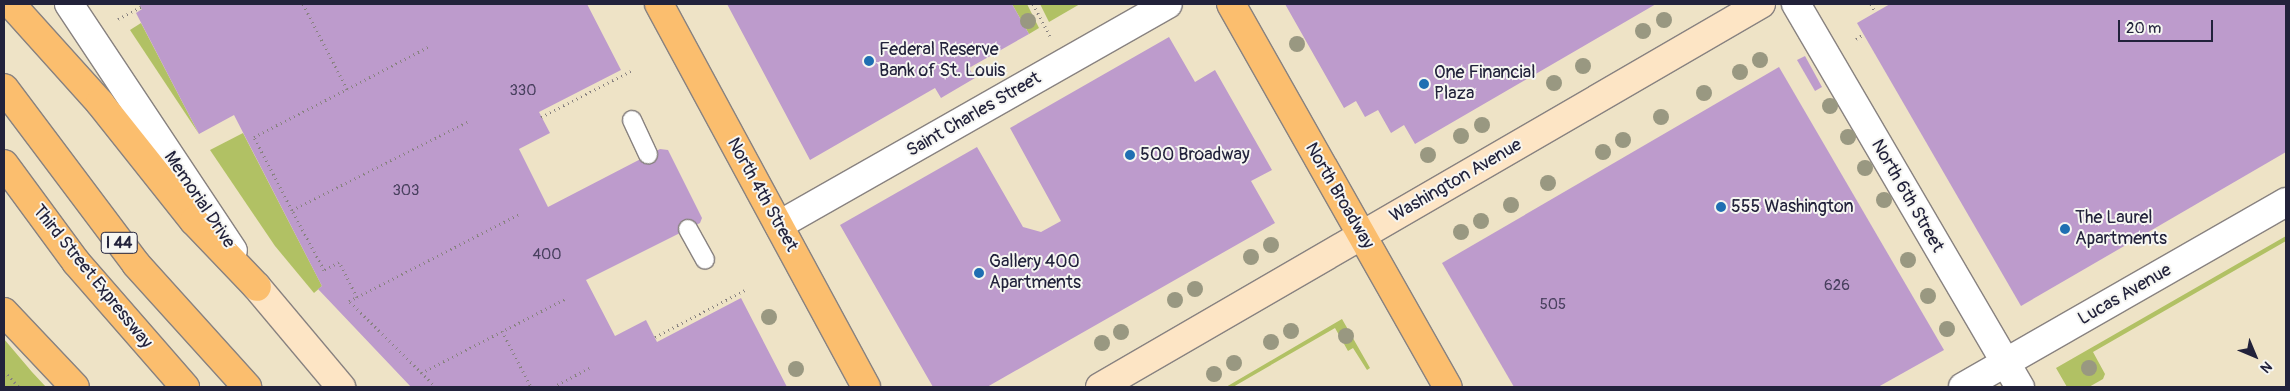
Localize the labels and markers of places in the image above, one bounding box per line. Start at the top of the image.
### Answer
place label: Federal Reserve Bank of St. Louis [879,40,1005,82]
marker: Federal Reserve Bank of St. Louis [863,55,875,67]
place label: One Financial Plaza [1434,63,1535,106]
marker: One Financial Plaza [1418,78,1430,90]
place label: 500 Broadway [1140,144,1250,166]
marker: 500 Broadway [1124,149,1136,161]
place label: 555 Washington [1731,196,1854,218]
marker: 555 Washington [1715,201,1727,213]
place label: The Laurel Apartments [2075,208,2167,250]
marker: The Laurel Apartments [2059,223,2071,235]
place label: Gallery 400 Apartments [989,252,1081,294]
marker: Gallery 400 Apartments [973,267,985,279]

